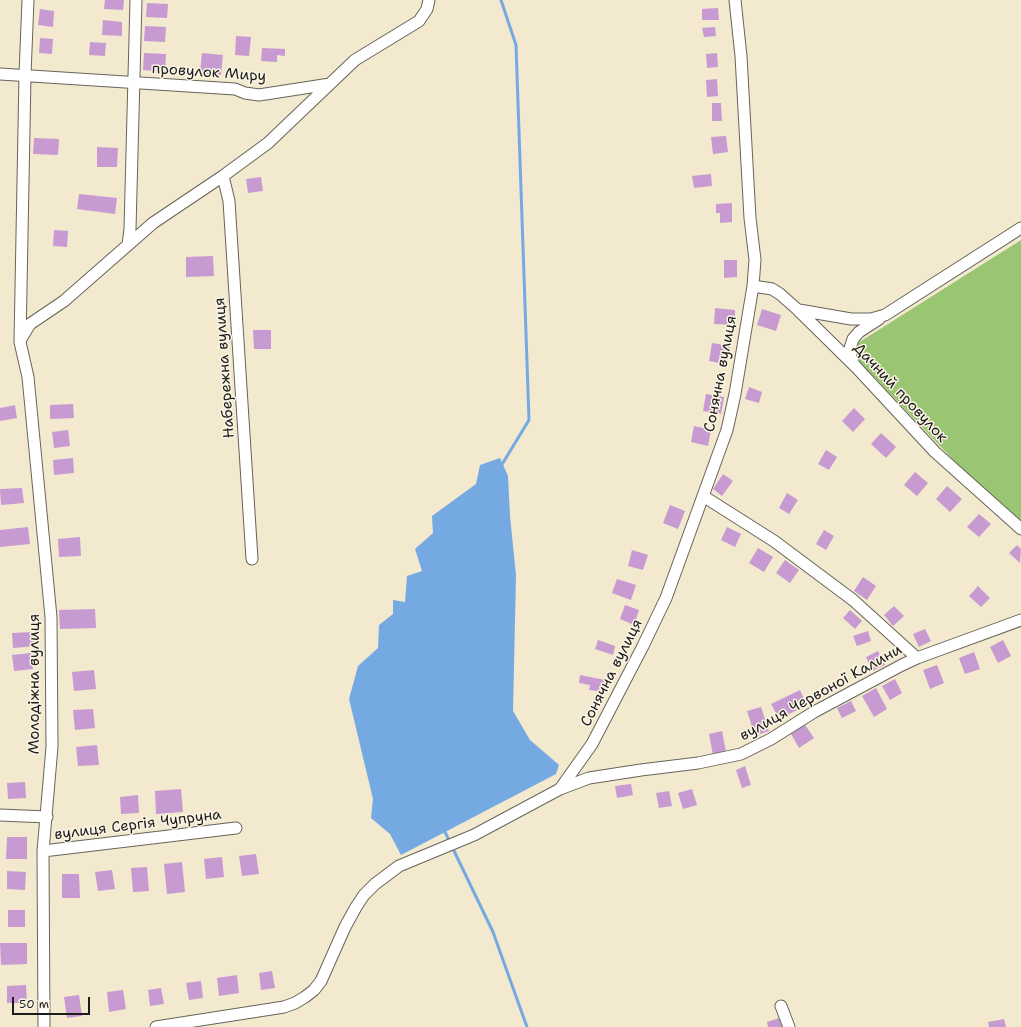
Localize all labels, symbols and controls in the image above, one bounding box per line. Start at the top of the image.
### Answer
street label: провулок Миру [151,60,267,86]
street label: Набережна вулиця [211,297,239,439]
street label: Сонячна вулиця [701,314,741,434]
street label: Дачний провулок [849,339,951,447]
street label: Молодіжна вулиця [26,614,44,754]
street label: Сонячна вулиця [577,616,647,730]
street label: вулиця Червоної Калини [737,641,905,745]
street label: вулиця Сергія Чупруна [54,806,222,844]
scale bar [14,989,92,1015]
text: 50 m [19,996,49,1012]

